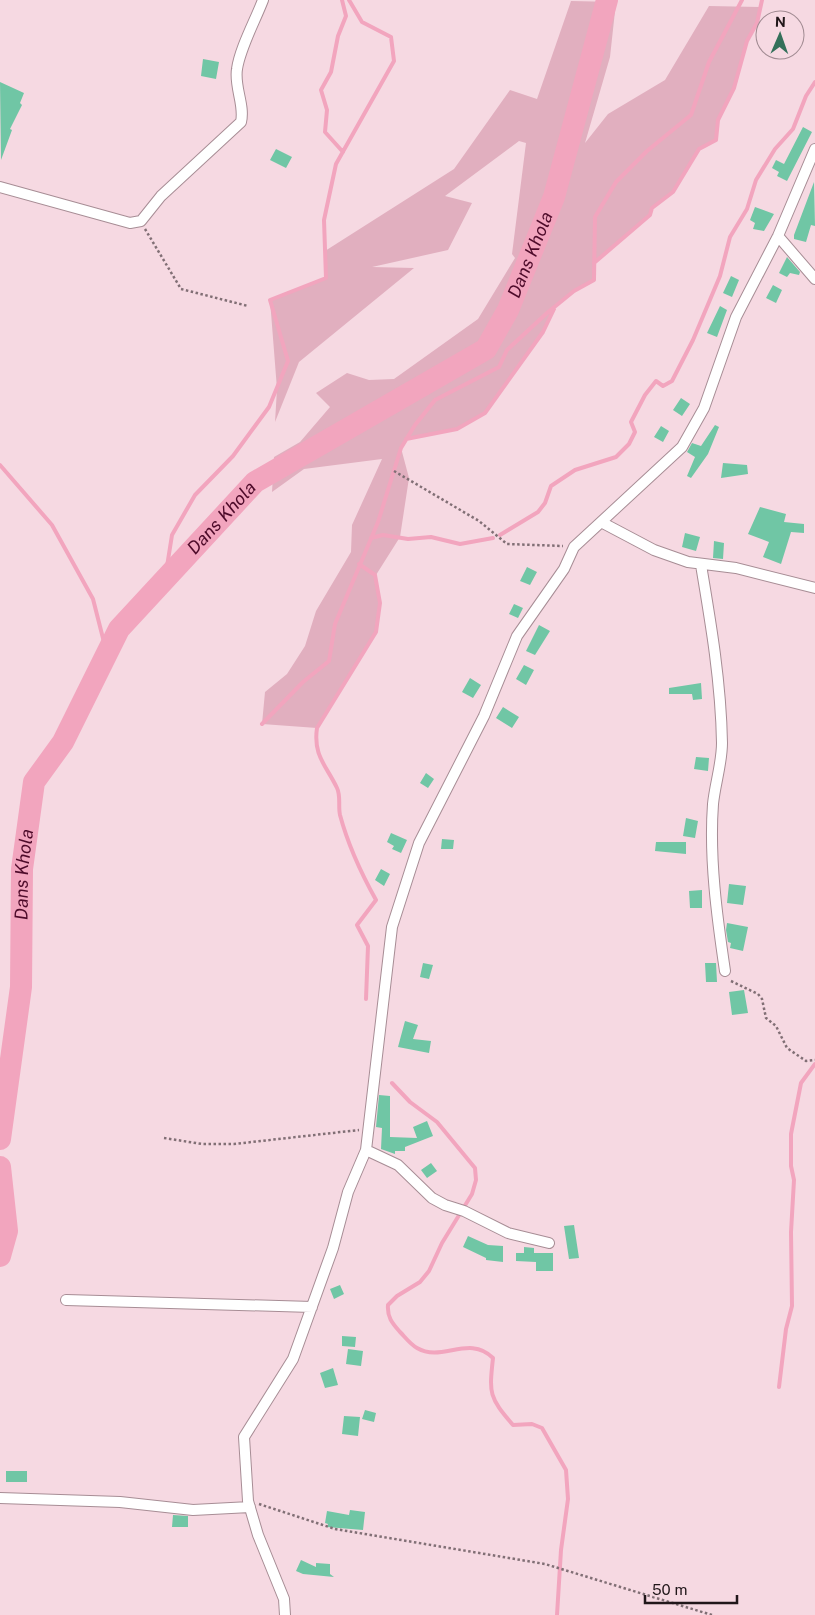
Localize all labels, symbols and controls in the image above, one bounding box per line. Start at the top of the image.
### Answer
north arrow [755,10,805,60]
text: N [775,14,786,30]
water label: Dans Khola [503,208,557,301]
water label: Dans Khola [183,477,260,558]
water label: Dans Khola [11,828,37,920]
scale bar [645,1572,738,1604]
text: 50 m [652,1581,687,1598]

